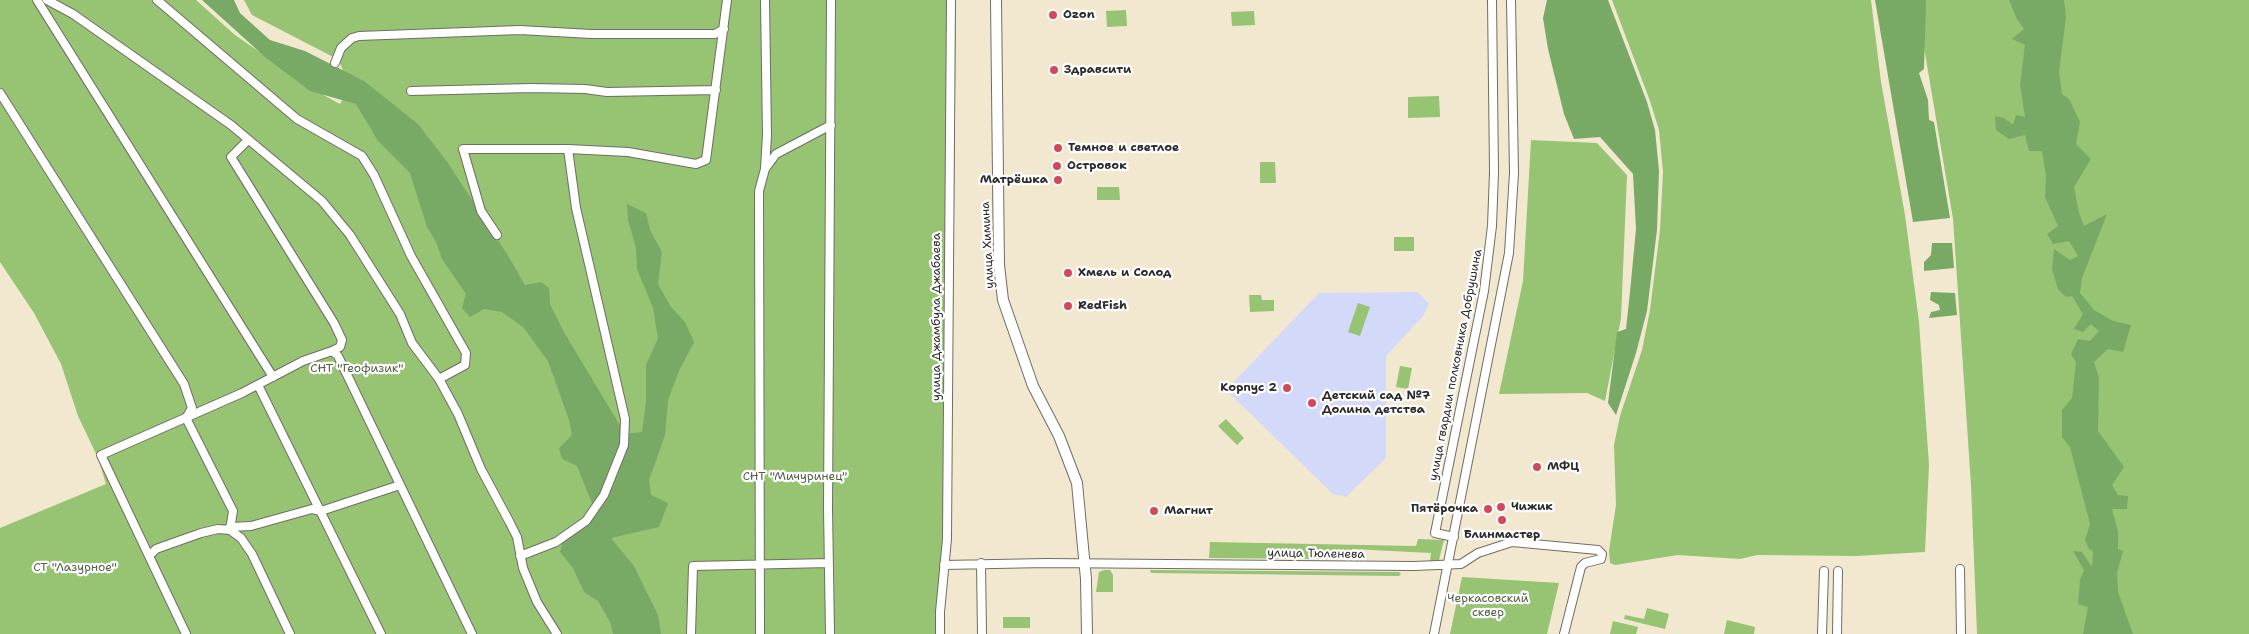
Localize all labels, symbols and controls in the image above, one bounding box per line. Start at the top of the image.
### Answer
place label: Ozon [1063,8,1095,22]
marker: Ozon [1047,9,1059,21]
place label: Здравсити [1064,63,1131,77]
marker: Здравсити [1048,64,1060,76]
place label: Темное и светлое [1068,141,1179,155]
marker: Темное и светлое [1052,142,1064,154]
place label: Островок [1067,159,1127,173]
marker: Островок [1051,160,1063,172]
place label: Матрёшка [980,173,1048,187]
marker: Матрёшка [1052,174,1064,186]
street label: улица Химина [979,201,997,289]
street label: улица Джамбула Джабаева [930,233,944,401]
street label: улица гвардии полковника Добрушина [1426,248,1486,482]
place label: Хмель и Солод [1078,266,1171,280]
marker: Хмель и Солод [1062,267,1074,279]
place label: RedFish [1078,299,1127,313]
marker: RedFish [1062,300,1074,312]
park label: СНТ "Геофизик" [310,362,404,376]
place label: Корпус 2 [1220,381,1277,395]
marker: Корпус 2 [1281,382,1293,394]
place label: Детский сад №7 Долина детства [1322,389,1430,417]
marker: Детский сад №7 Долина детства [1306,397,1318,409]
place label: МФЦ [1547,460,1579,474]
marker: МФЦ [1531,461,1543,473]
park label: СНТ "Мичуринец" [743,470,847,484]
place label: Чижик [1511,500,1553,514]
marker: Чижик [1495,501,1507,513]
place label: Пятёрочка [1411,502,1478,516]
marker: Пятёрочка [1482,503,1494,515]
place label: Магнит [1164,504,1213,518]
marker: Магнит [1148,505,1160,517]
marker: Блинмастер [1496,514,1508,526]
place label: Блинмастер [1464,528,1540,542]
street label: улица Тюленева [1267,546,1365,562]
park label: СТ "Лазурное" [33,561,117,575]
park label: Черкасовский сквер [1447,592,1529,620]

